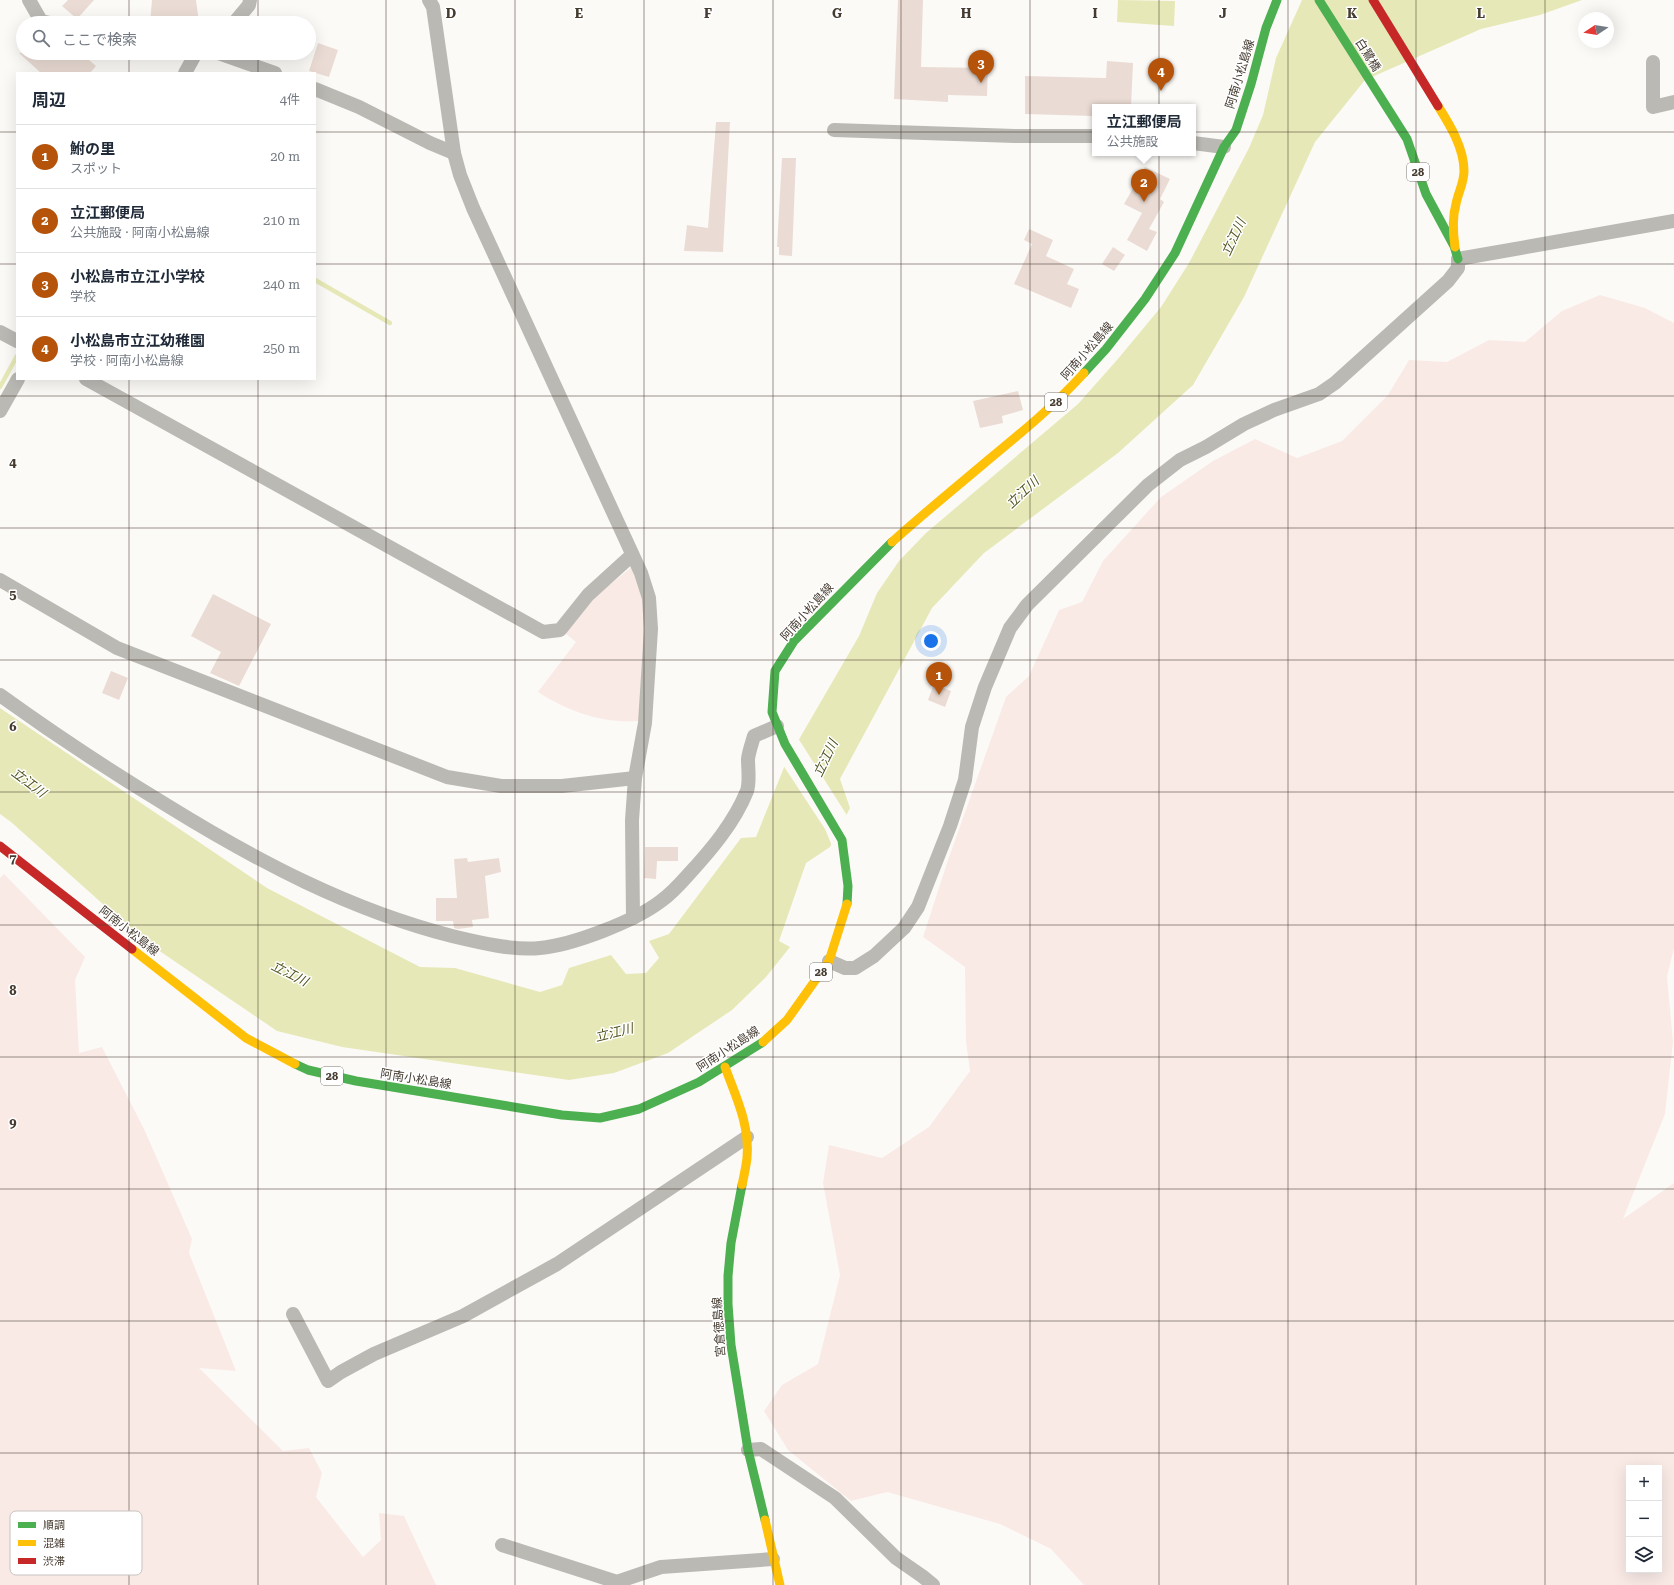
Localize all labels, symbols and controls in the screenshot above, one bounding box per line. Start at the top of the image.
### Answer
text: D [446,6,456,21]
text: E [575,6,583,21]
text: F [704,6,712,21]
text: G [832,6,842,21]
text: H [961,6,972,21]
text: I [1092,6,1098,21]
text: J [1219,6,1227,21]
text: K [1347,6,1358,21]
text: L [1477,6,1485,21]
north arrow [1578,12,1614,48]
search box [16,16,316,60]
icon: search [30,27,52,49]
text: ここで検索 [62,31,137,49]
street label: 白鷺橋 [1353,36,1383,74]
street label: 阿南小松島線 [1223,38,1257,110]
pin: 3 [968,50,994,83]
pin: 4 [1148,58,1174,91]
text: 周辺 [32,90,66,110]
text: 4件 [280,92,300,107]
popup [1092,104,1196,156]
text: 立江郵便局 [1106,113,1182,131]
text: 公共施設 [1106,134,1159,149]
text: 鮒の里 [70,140,115,158]
text: 1 [41,149,49,164]
text: 20 m [270,149,300,164]
text: スポット [70,161,122,176]
road number: 28 [1407,163,1429,181]
pin: 2 [1131,169,1157,202]
text: 立江郵便局 [70,204,145,222]
text: 2 [41,213,49,228]
text: 210 m [263,213,300,228]
water label: 立江川 [1218,215,1249,258]
text: 公共施設 · 阿南小松島線 [70,225,210,240]
text: 小松島市立江小学校 [70,268,205,286]
text: 3 [41,277,49,292]
text: 240 m [263,277,300,292]
text: 学校 [70,289,96,304]
street label: 阿南小松島線 [1058,319,1116,383]
text: 小松島市立江幼稚園 [70,332,205,350]
text: 4 [41,341,49,356]
text: 250 m [263,341,300,356]
text: 学校 · 阿南小松島線 [70,353,184,368]
road number: 28 [1045,393,1067,411]
text: 4 [9,455,17,470]
water label: 立江川 [1003,472,1043,511]
street label: 阿南小松島線 [778,581,836,643]
text: 5 [9,587,17,602]
your location [921,631,941,651]
pin: 1 [926,662,952,695]
text: 6 [9,719,17,734]
water label: 立江川 [810,736,842,779]
water label: 立江川 [9,765,50,801]
text: 7 [9,851,17,866]
street label: 阿南小松島線 [96,903,162,959]
water label: 立江川 [269,958,312,990]
road number: 28 [810,963,832,981]
text: 8 [9,983,17,998]
water label: 立江川 [593,1020,637,1044]
street label: 阿南小松島線 [694,1024,762,1074]
street label: 阿南小松島線 [379,1066,453,1092]
road number: 28 [321,1067,343,1085]
text: 9 [9,1115,17,1130]
street label: 宮倉徳島線 [710,1297,728,1357]
map controls [1626,1465,1662,1573]
button: + [1626,1465,1662,1501]
button: − [1626,1501,1662,1537]
legend [10,1511,142,1575]
text: 順調 [43,1519,65,1532]
text: 混雑 [43,1537,65,1550]
button: layers [1626,1537,1662,1573]
text: 渋滞 [43,1555,65,1568]

